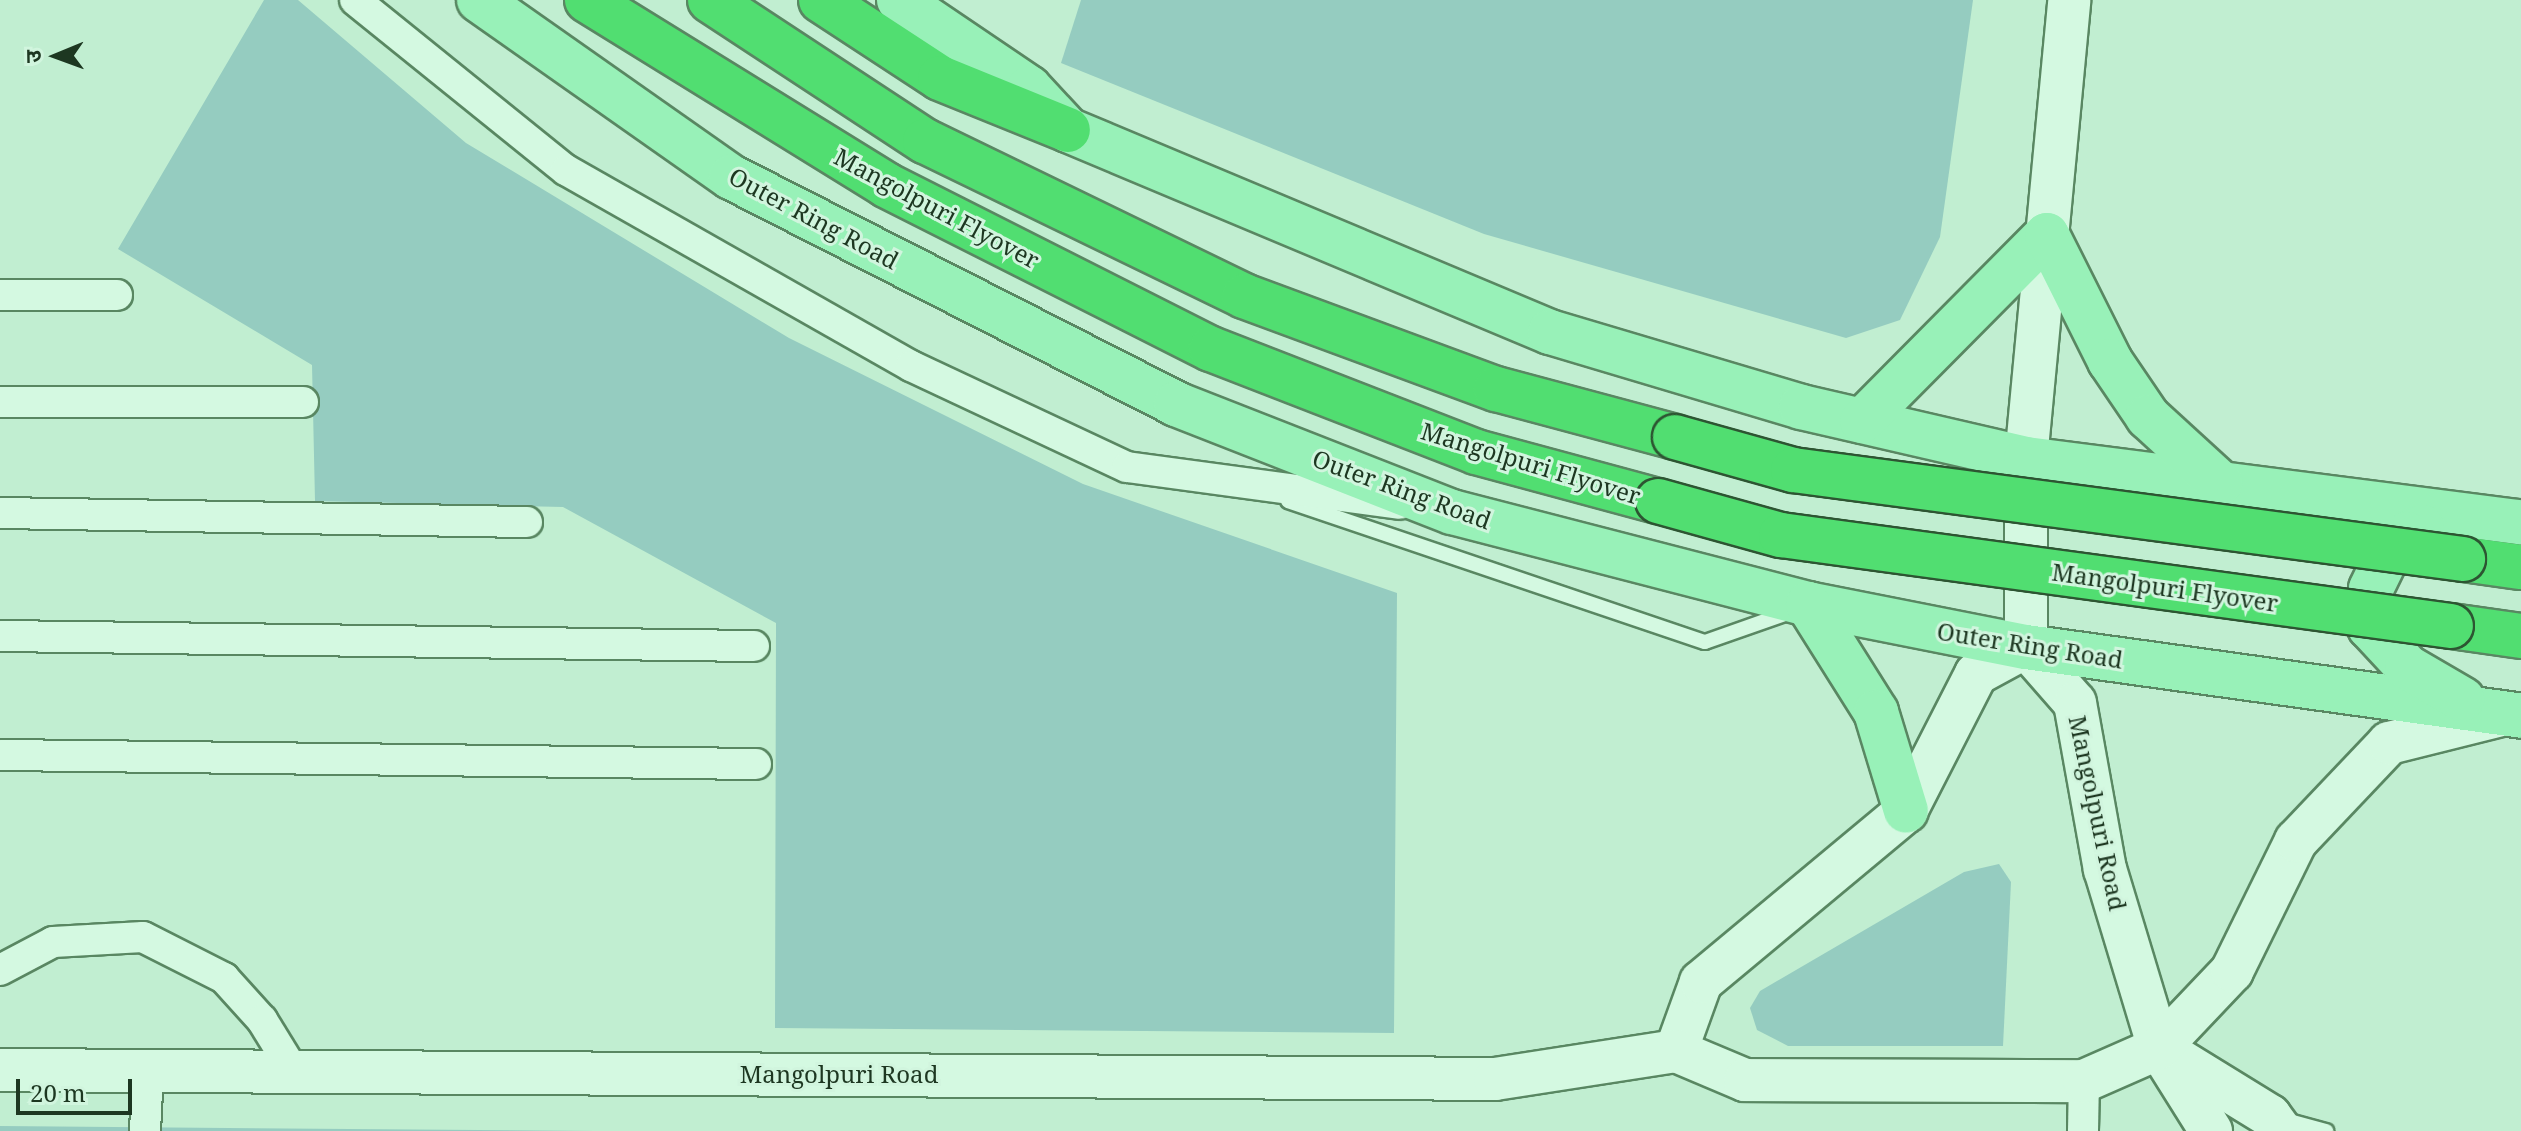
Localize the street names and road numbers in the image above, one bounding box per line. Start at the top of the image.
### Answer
street label: Mangolpuri Flyover [830,142,1044,274]
street label: Outer Ring Road [724,161,904,275]
street label: Mangolpuri Flyover [1418,416,1644,510]
street label: Outer Ring Road [1309,443,1495,535]
street label: Mangolpuri Flyover [2050,557,2280,617]
street label: Outer Ring Road [1935,616,2125,674]
street label: Mangolpuri Road [2063,713,2133,913]
street label: Mangolpuri Road [740,1060,938,1088]

